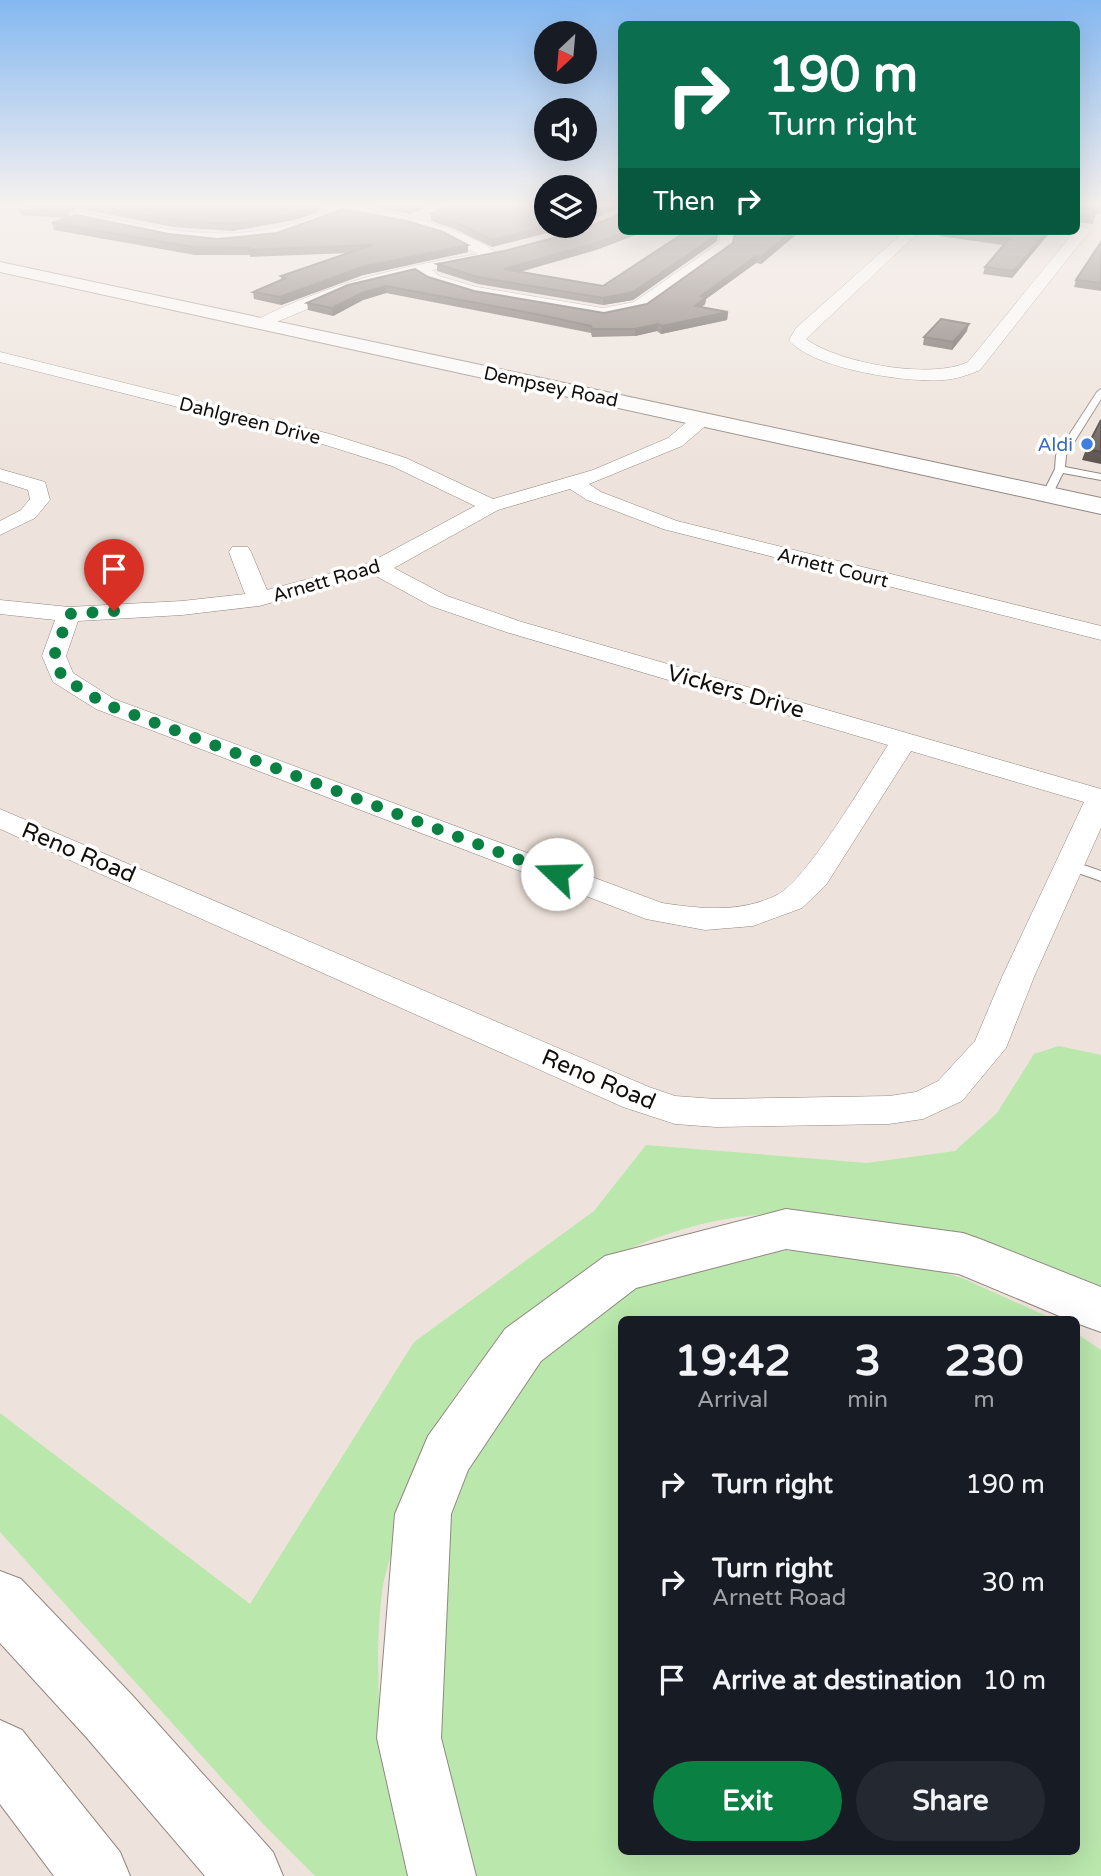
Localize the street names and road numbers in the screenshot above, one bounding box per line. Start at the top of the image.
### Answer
street label: Dempsey Road [482,362,620,412]
street label: Dahlgreen Drive [177,393,323,449]
street label: Arnett Court [775,544,891,592]
street label: Arnett Road [270,555,383,607]
street label: Vickers Drive [664,659,808,725]
street label: Reno Road [17,816,140,889]
street label: Reno Road [537,1043,660,1116]

